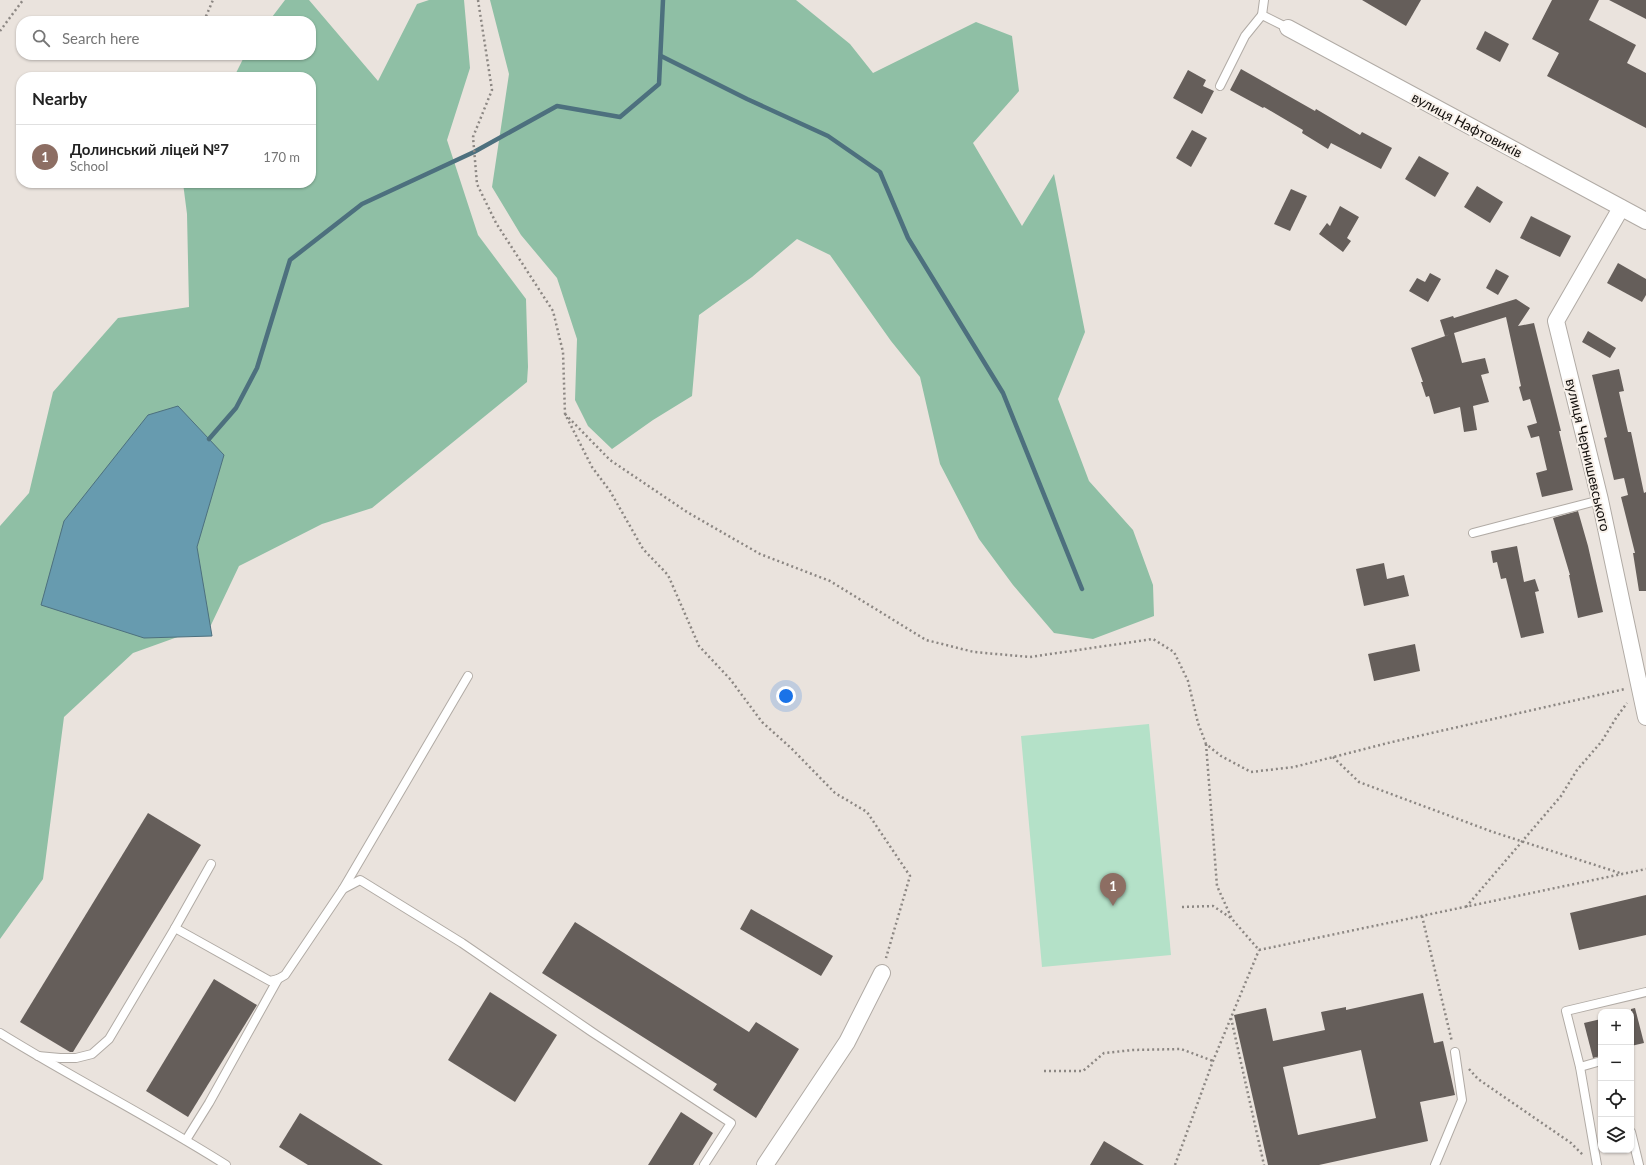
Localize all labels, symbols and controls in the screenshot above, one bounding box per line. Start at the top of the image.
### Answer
search box [16,16,316,60]
icon: search [30,27,52,49]
text: Search here [62,29,139,47]
text: Nearby [32,88,87,109]
street label: вулиця Нафтовиків [1409,88,1525,161]
text: Долинський ліцей №7 [70,140,229,158]
text: 1 [41,149,49,165]
text: 170 m [263,149,300,165]
text: School [70,158,108,174]
street label: вулиця Чернишевського [1563,377,1614,533]
your location [776,686,796,706]
pin: 1 [1100,873,1126,906]
map controls [1598,1009,1634,1153]
button: + [1598,1009,1634,1045]
button: − [1598,1045,1634,1081]
button: locate [1598,1081,1634,1117]
button: layers [1598,1117,1634,1153]

